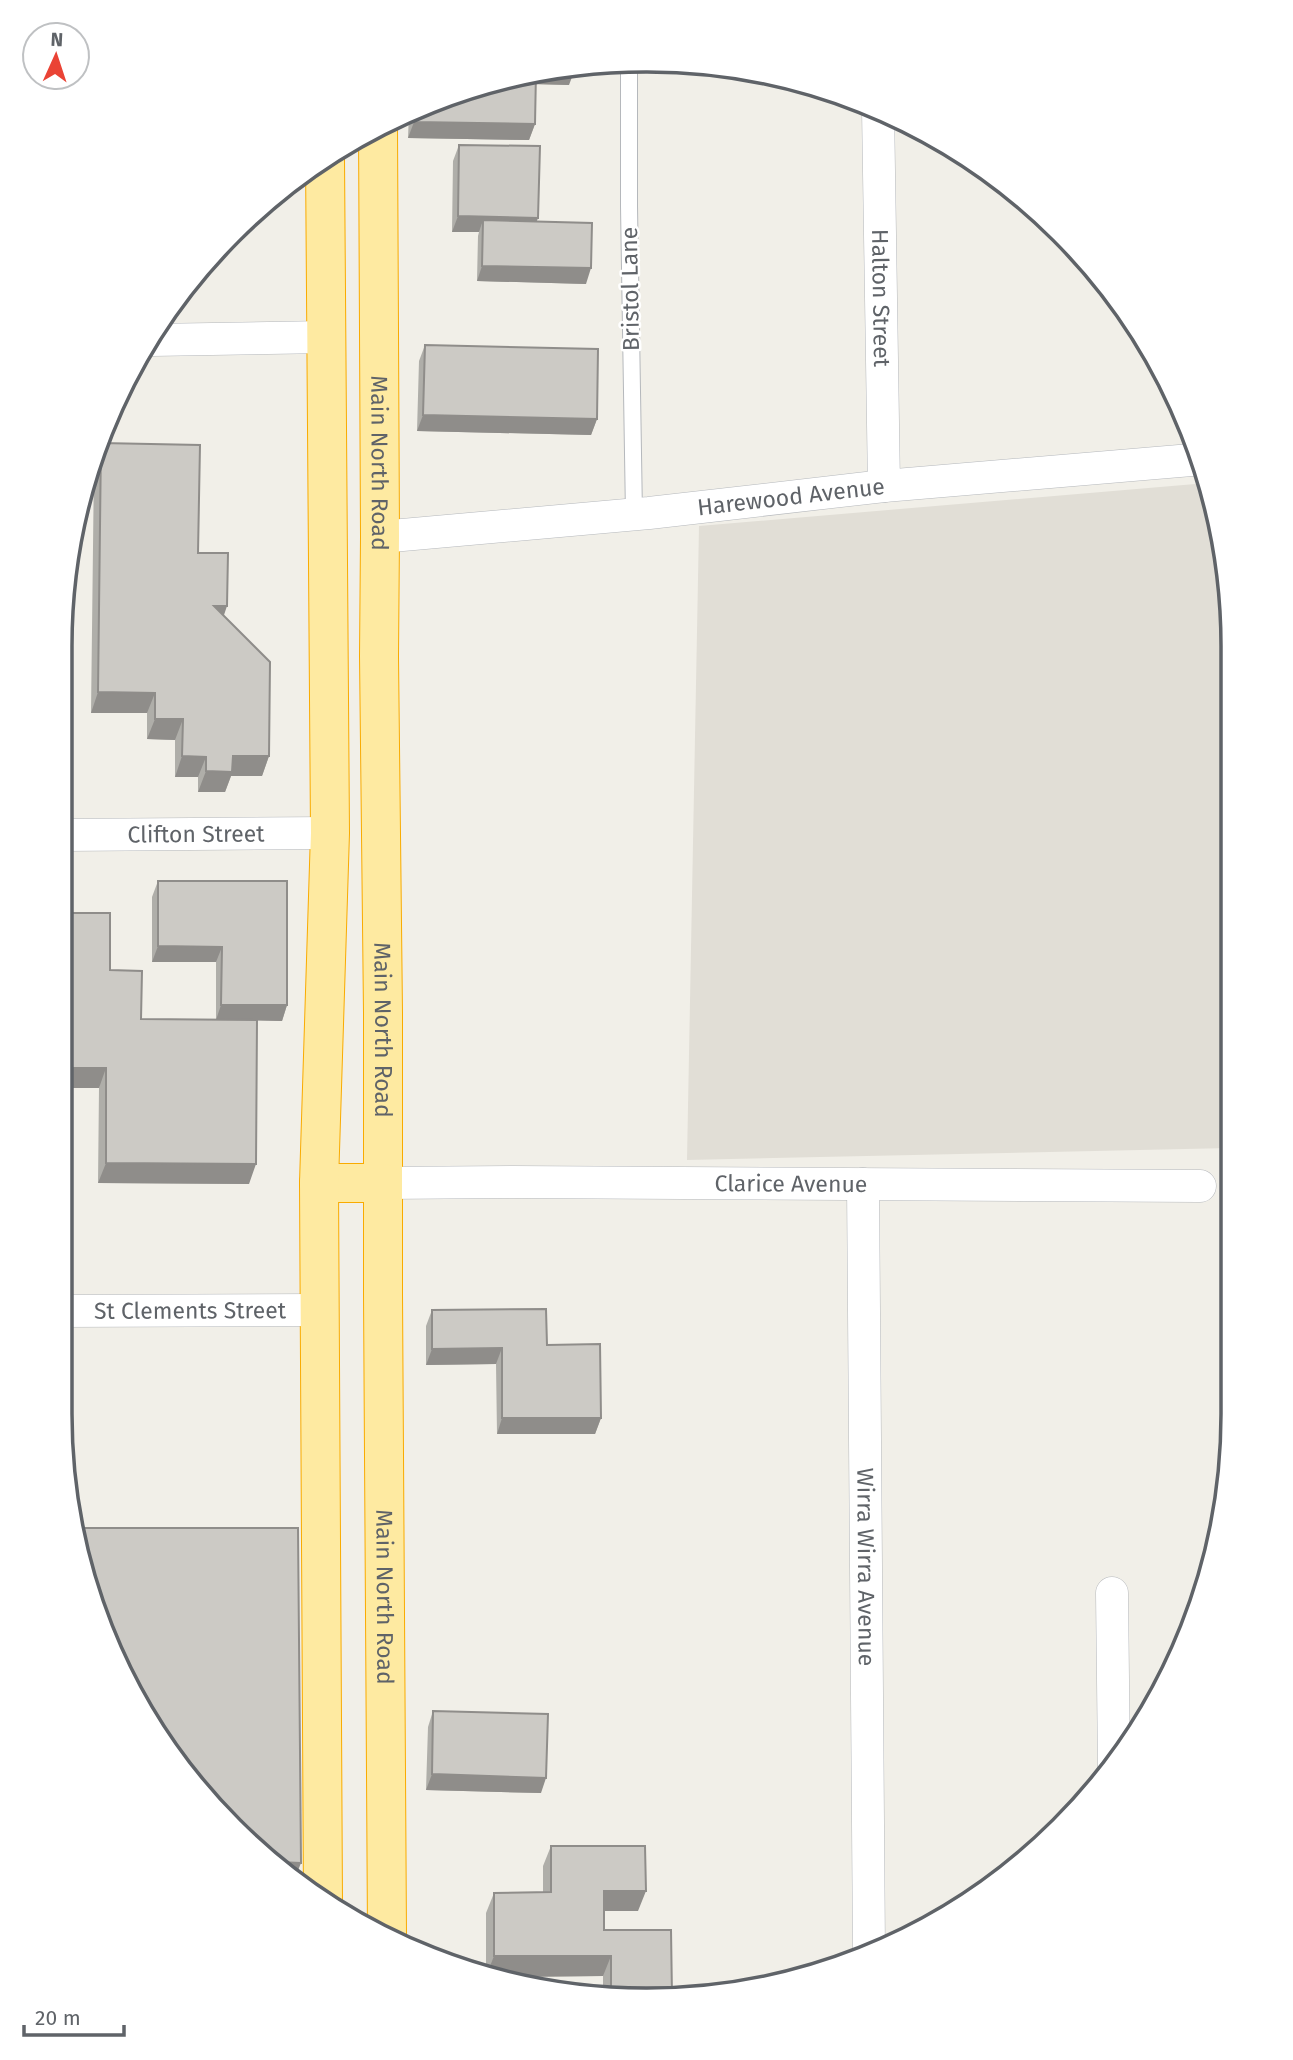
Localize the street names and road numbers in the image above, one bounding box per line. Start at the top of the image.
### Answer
street label: Bristol Lane [615,227,645,351]
street label: Halton Street [866,229,896,368]
street label: Main North Road [365,375,394,551]
street label: Harewood Avenue [696,472,886,521]
street label: Clifton Street [127,819,265,849]
street label: Main North Road [368,942,397,1118]
street label: Clarice Avenue [715,1169,867,1198]
street label: St Clements Street [94,1296,287,1325]
street label: Wirra Wirra Avenue [851,1468,881,1666]
street label: Main North Road [370,1509,399,1685]

